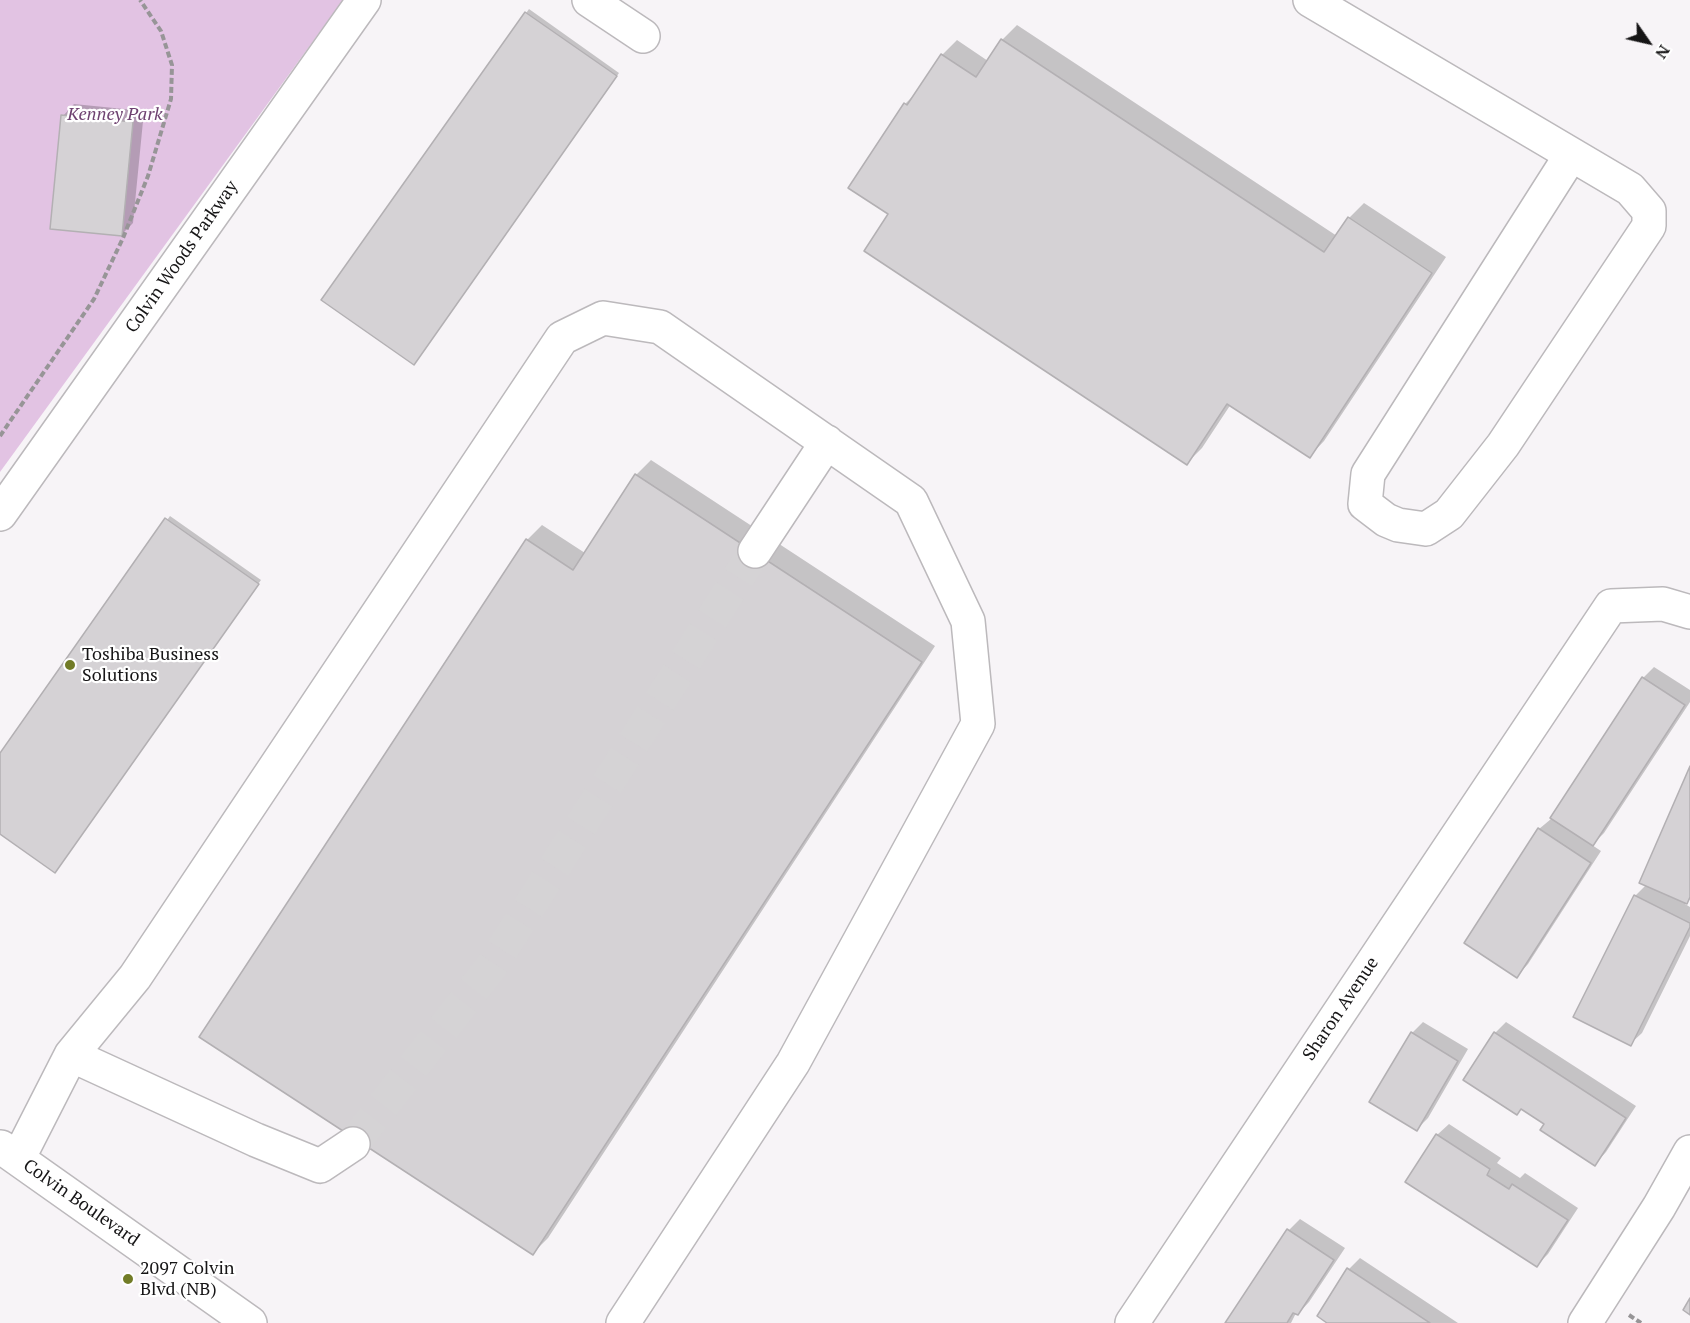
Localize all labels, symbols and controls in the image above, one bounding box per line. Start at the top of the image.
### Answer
north arrow [1618,12,1678,72]
text: N [1650,41,1675,63]
park label: Kenney Park [67,104,163,126]
street label: Colvin Woods Parkway [121,177,243,337]
place label: Toshiba Business Solutions [82,644,219,686]
marker: Toshiba Business Solutions [63,658,77,672]
street label: Sharon Avenue [1298,953,1384,1065]
street label: Colvin Boulevard [19,1155,143,1251]
place label: 2097 Colvin Blvd (NB) [140,1258,235,1300]
marker: 2097 Colvin Blvd (NB) [121,1272,135,1286]

